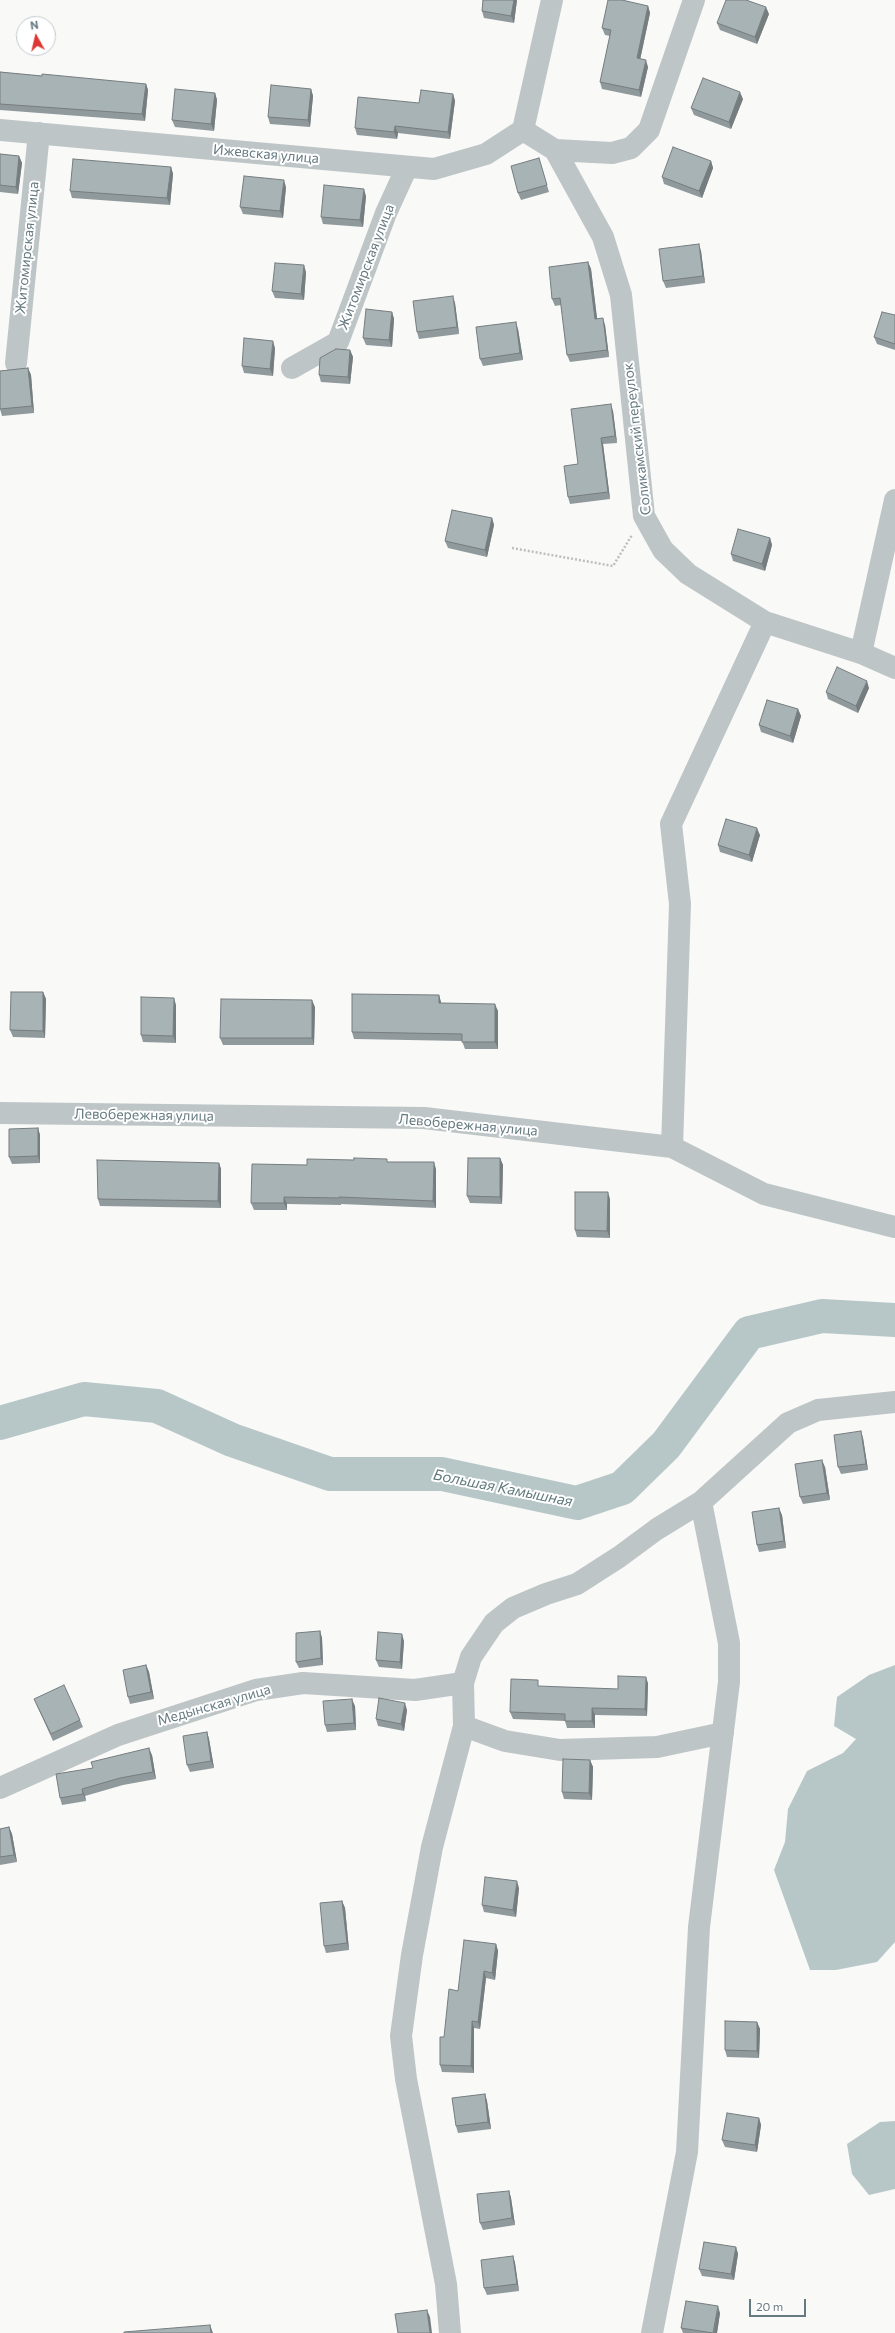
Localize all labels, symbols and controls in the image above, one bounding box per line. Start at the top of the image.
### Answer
north arrow [16,16,56,56]
text: N [29,18,39,32]
street label: Ижевская улица [212,141,320,167]
street label: Житомирская улица [12,181,42,315]
street label: Житомирская улица [334,202,398,332]
street label: Соликамский переулок [619,362,655,516]
street label: Левобережная улица [74,1105,214,1125]
street label: Левобережная улица [398,1111,538,1139]
water label: Большая Камышная [432,1466,574,1510]
street label: Медынская улица [155,1681,273,1729]
scale bar [751,2291,808,2317]
text: 20 m [756,2299,783,2313]

